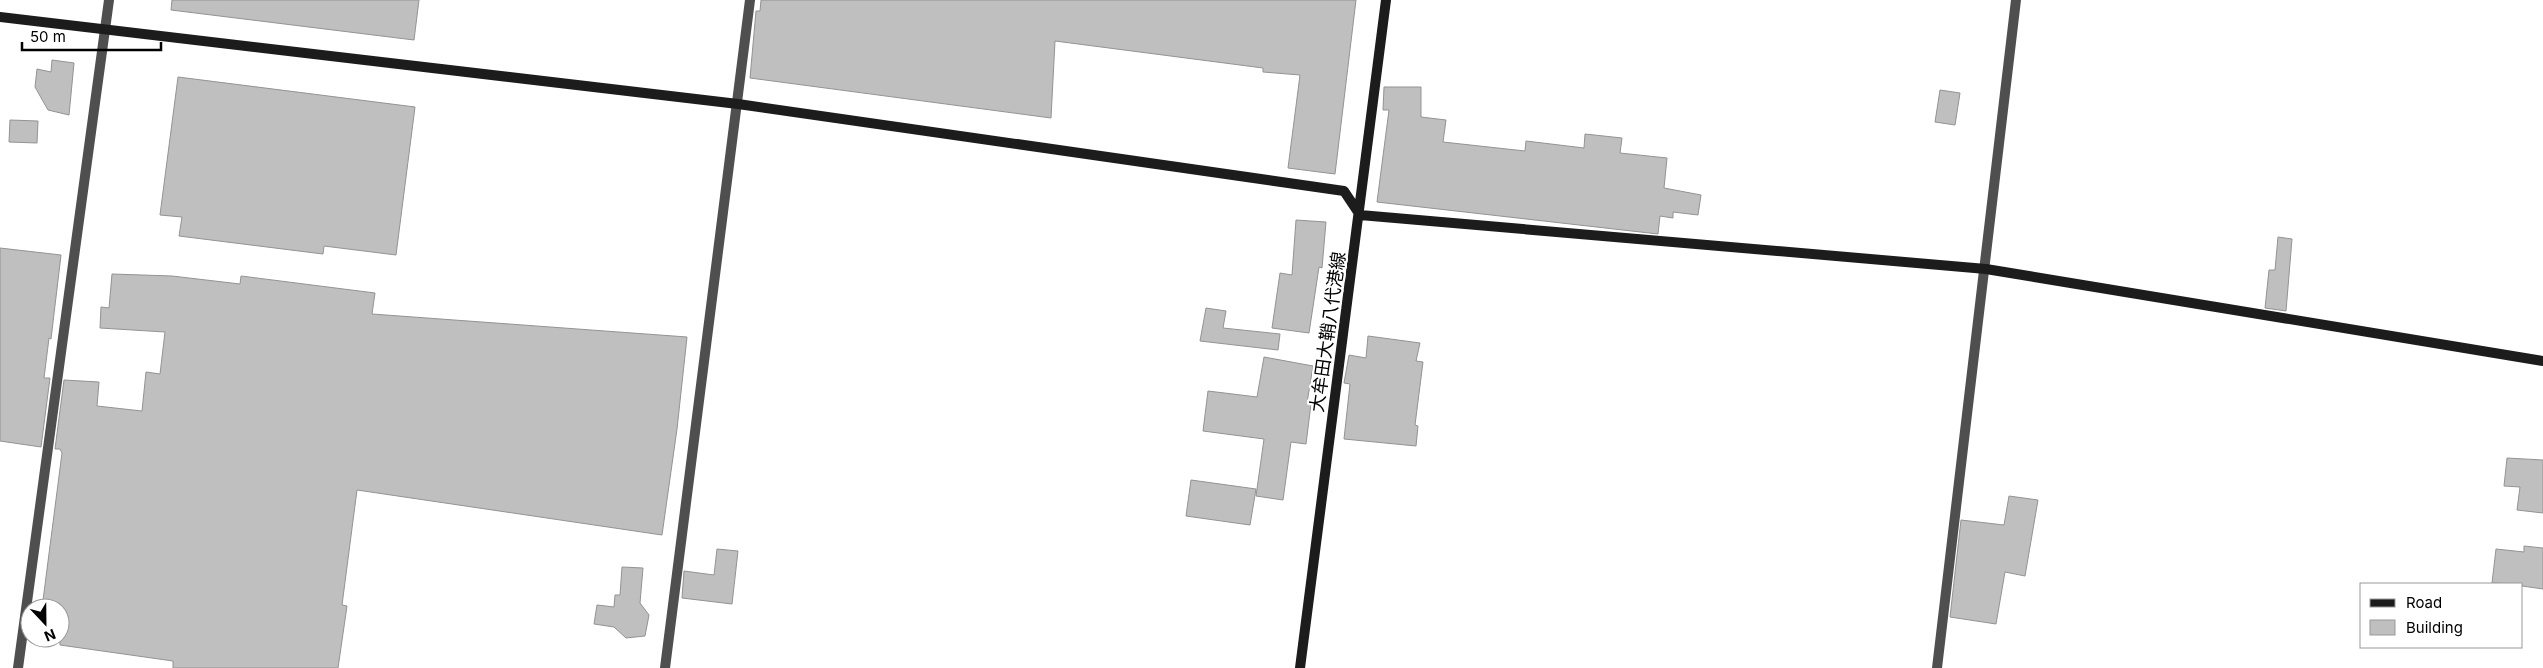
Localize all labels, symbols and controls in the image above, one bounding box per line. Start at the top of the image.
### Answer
scale bar [22,20,161,52]
text: 50 m [30,27,66,46]
street label: 大牟田大鞘八代港線 [1306,250,1349,414]
legend [2360,583,2523,648]
text: Road [2406,593,2442,612]
north arrow [20,598,70,648]
text: Building [2406,618,2463,637]
text: N [42,626,58,645]

